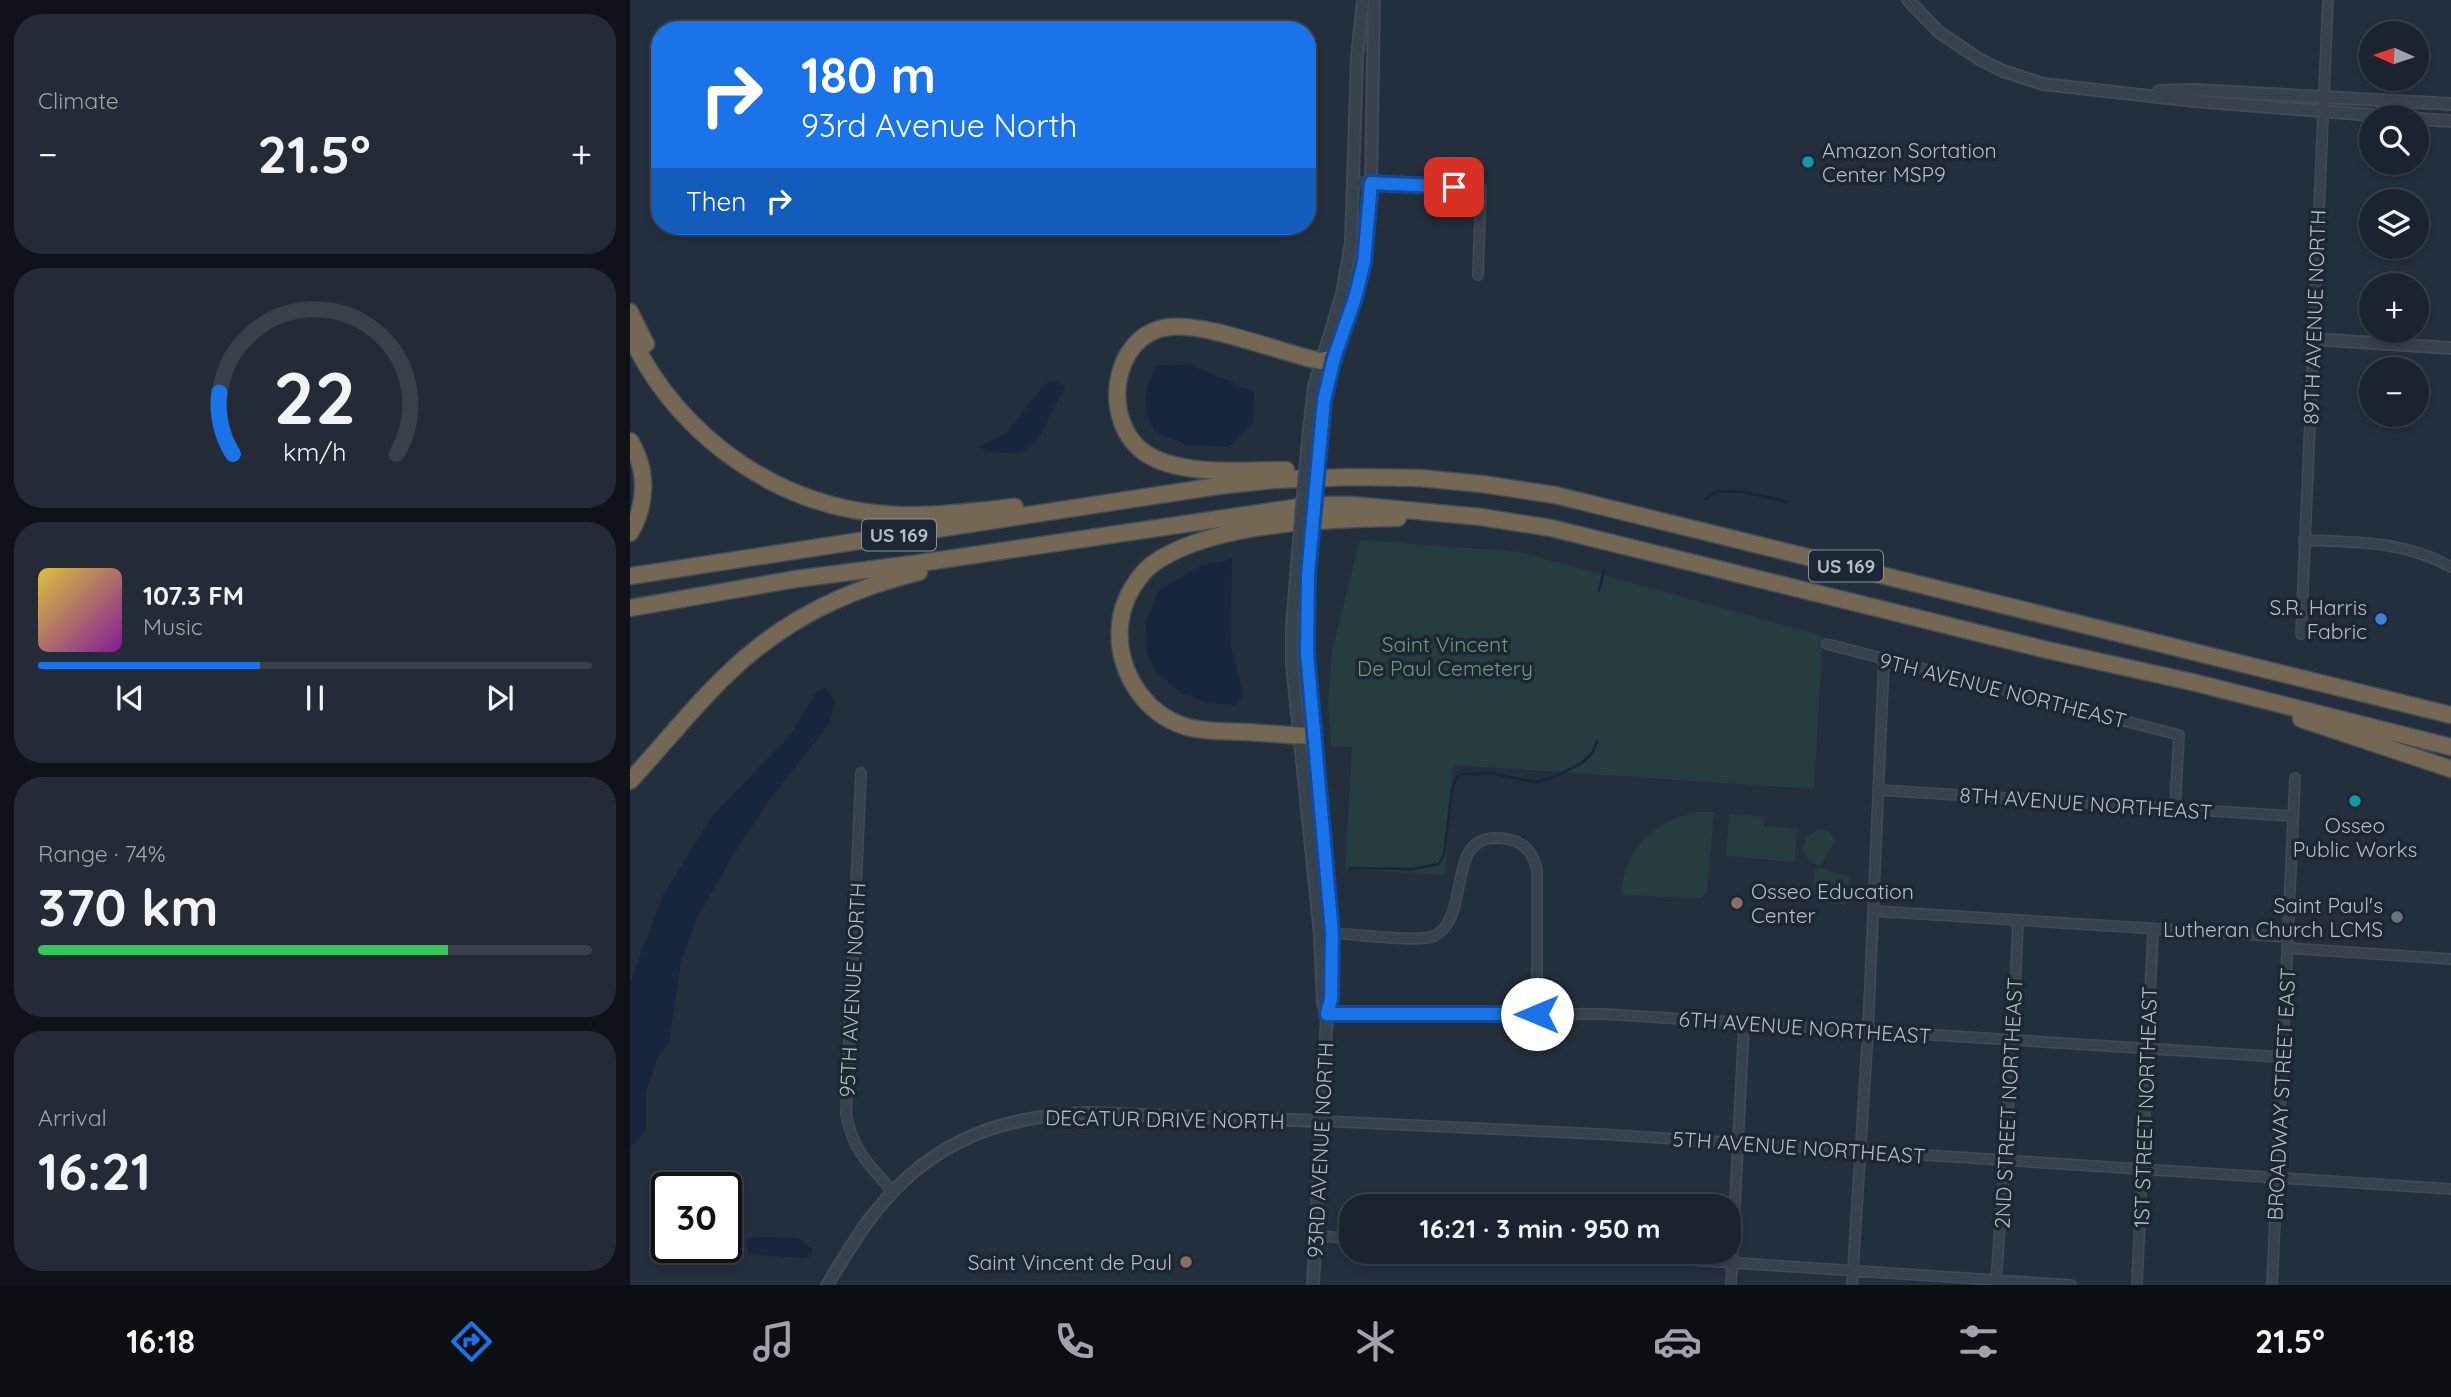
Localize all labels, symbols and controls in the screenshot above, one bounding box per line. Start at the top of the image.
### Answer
north arrow [2359,21,2429,91]
map controls [2359,21,2429,427]
text: 180 m [801,44,936,105]
icon: right [686,49,777,140]
text: Climate [38,86,119,115]
text: 93rd Avenue North [801,105,1078,145]
button: search [2359,105,2429,175]
text: 21.5° [258,121,371,186]
text: − [38,130,58,178]
text: + [571,130,592,178]
place label: Amazon Sortation Center MSP9 [1822,137,1997,187]
marker: Amazon Sortation Center MSP9 [1800,154,1816,170]
pin [1424,157,1484,217]
icon: arrive [1435,168,1473,206]
icon: right [760,182,798,220]
text: Then [686,185,746,218]
button: layers [2359,189,2429,259]
street label: 89TH AVENUE NORTH [2297,209,2331,425]
button: + [2359,273,2429,343]
text: 22 [274,352,356,443]
button: − [2359,357,2429,427]
text: km/h [283,436,347,467]
road number: US 169 [862,520,936,550]
road number: US 169 [1809,551,1883,582]
text: 107.3 FM [143,579,244,612]
place label: S.R. Harris Fabric [2269,594,2367,644]
marker: S.R. Harris Fabric [2373,611,2389,627]
text: Music [143,612,203,641]
park label: Saint Vincent De Paul Cemetery [1357,631,1533,681]
street label: 9TH AVENUE NORTHEAST [1877,647,2129,733]
icon: previous [111,679,149,717]
icon: pause [296,679,334,717]
icon: next [481,679,519,717]
street label: 8TH AVENUE NORTHEAST [1959,781,2213,825]
marker: Osseo Public Works [2347,793,2363,809]
place label: Osseo Public Works [2293,812,2417,862]
text: Range · 74% [38,839,166,868]
text: 370 km [38,874,219,939]
place label: Osseo Education Center [1751,878,1914,928]
street label: 95TH AVENUE NORTH [833,882,871,1098]
place label: Saint Paul's Lutheran Church LCMS [2163,892,2383,942]
marker: Osseo Education Center [1729,895,1745,911]
marker: Saint Paul's Lutheran Church LCMS [2389,909,2405,925]
street label: BROADWAY STREET EAST [2261,967,2301,1221]
position arrow [1500,977,1574,1051]
street label: 2ND STREET NORTHEAST [1988,977,2028,1229]
street label: 1ST STREET NORTHEAST [2128,986,2162,1228]
street label: 6TH AVENUE NORTHEAST [1678,1005,1932,1049]
street label: 93RD AVENUE NORTH [1301,1041,1339,1259]
text: Arrival [38,1103,107,1132]
street label: DECATUR DRIVE NORTH [1045,1104,1285,1134]
street label: 5TH AVENUE NORTHEAST [1672,1125,1926,1169]
text: 16:21 [38,1138,151,1203]
speed limit sign: 30 [651,1172,742,1263]
text: 16:21 · 3 min · 950 m [1420,1212,1660,1245]
place label: Saint Vincent de Paul [968,1249,1172,1275]
marker: Saint Vincent de Paul [1178,1254,1194,1270]
icon: directions [447,1317,496,1366]
icon: music [749,1317,798,1366]
icon: phone [1050,1317,1099,1366]
icon: climate [1351,1317,1400,1366]
icon: car [1653,1317,1702,1366]
icon: filters [1954,1317,2003,1366]
text: 16:18 [126,1321,195,1361]
text: 21.5° [2255,1321,2325,1361]

